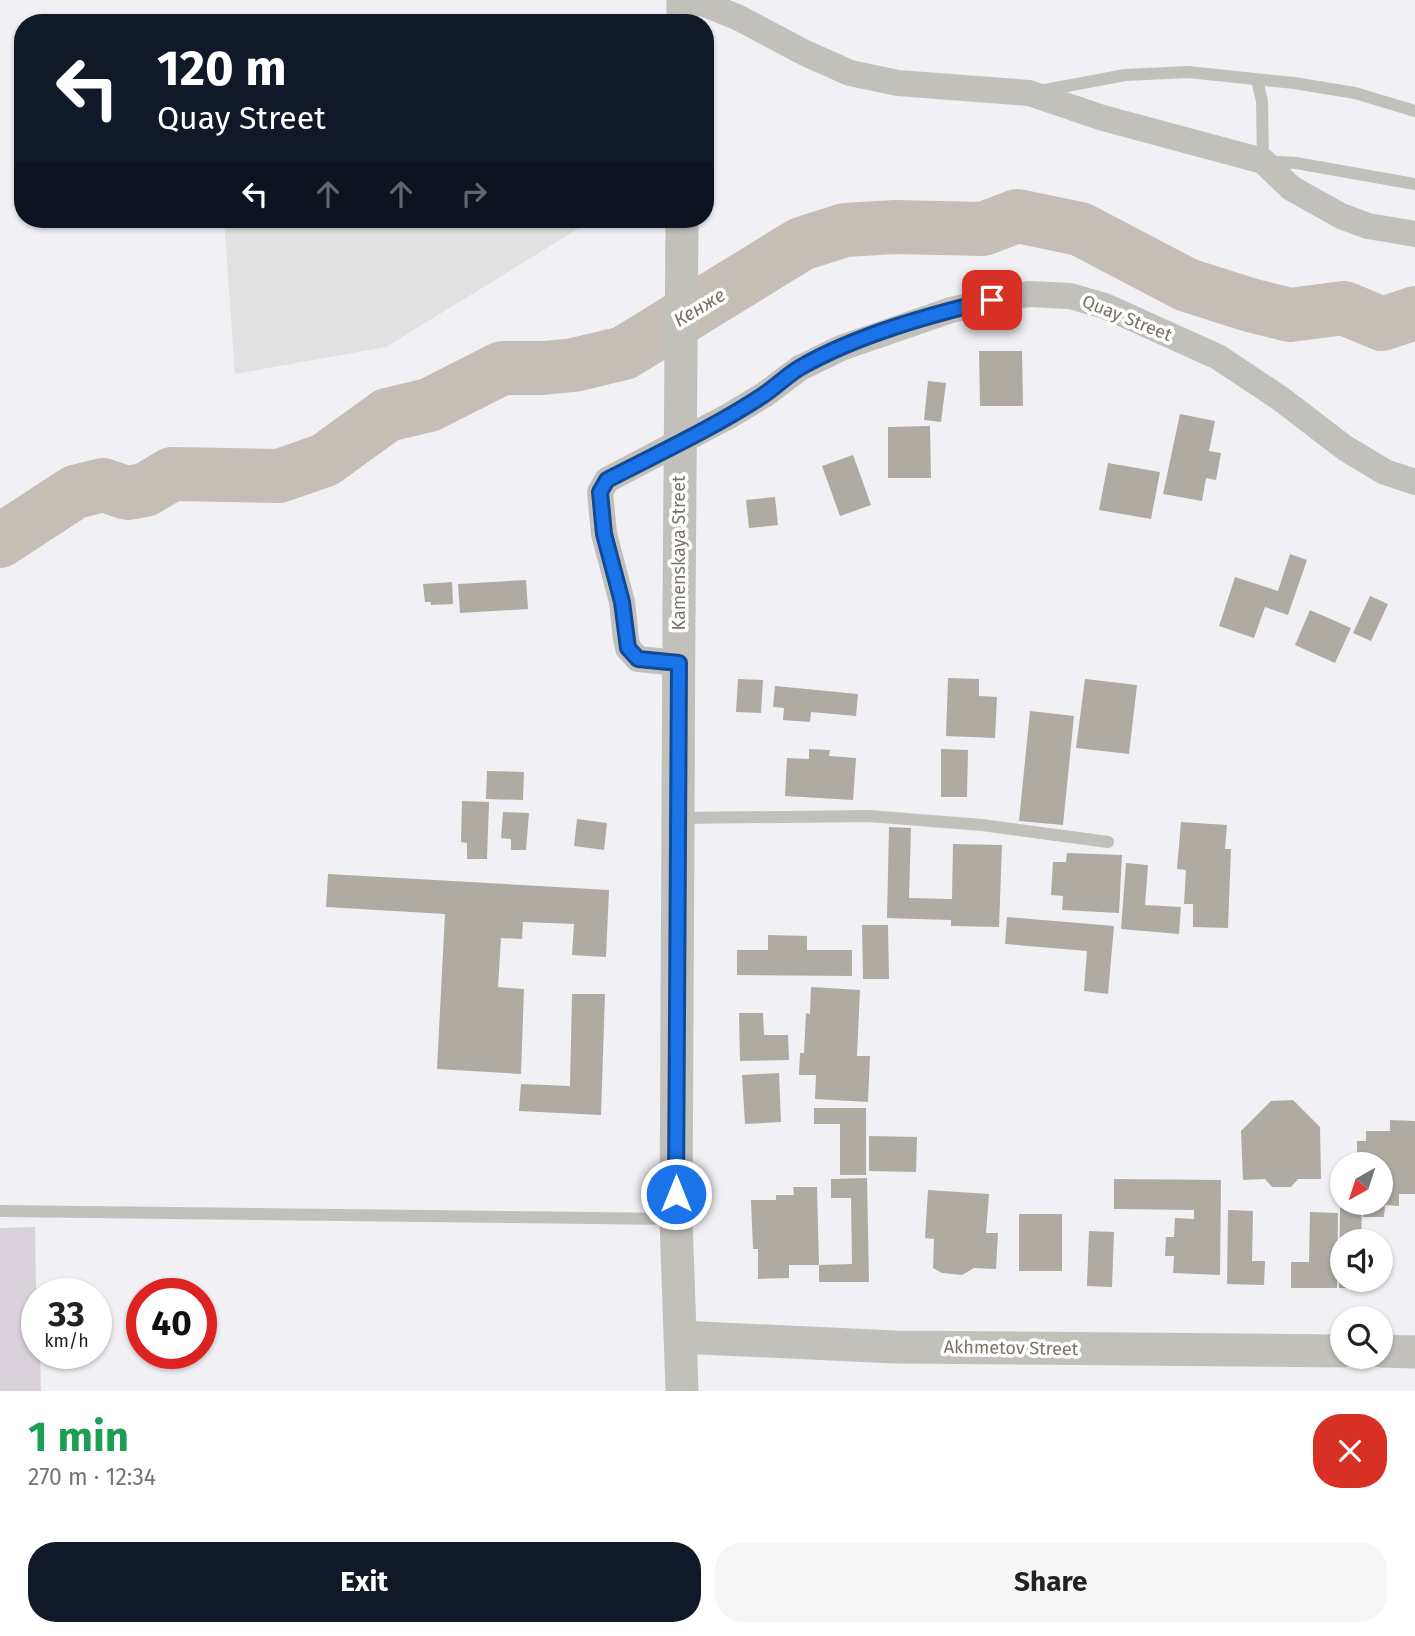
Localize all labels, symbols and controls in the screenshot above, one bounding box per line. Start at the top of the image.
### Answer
text: 120 m [157,39,287,98]
icon: left [42,42,133,133]
text: Quay Street [157,99,326,137]
icon: left [236,175,274,213]
icon: ahead [309,175,347,213]
icon: ahead [382,175,420,213]
icon: right [455,175,493,213]
pin [962,270,1022,330]
icon: arrive [973,281,1011,319]
water label: Кенже [669,283,729,332]
street label: Quay Street [1079,290,1176,346]
street label: Kamenskaya Street [668,475,690,630]
north arrow [1330,1152,1393,1214]
map controls [1330,1152,1393,1369]
position arrow [639,1157,713,1231]
button: sound [1330,1229,1393,1292]
speed limit sign: 40 [126,1278,217,1369]
text: 33 [48,1293,85,1335]
button: search [1330,1306,1393,1369]
text: km/h [44,1330,89,1352]
street label: Akhmetov Street [944,1336,1079,1360]
text: 1 min [28,1412,129,1462]
button: close [1313,1414,1387,1488]
text: 270 m · 12:34 [28,1463,156,1491]
button: Exit [28,1542,701,1622]
button: Share [715,1542,1387,1622]

